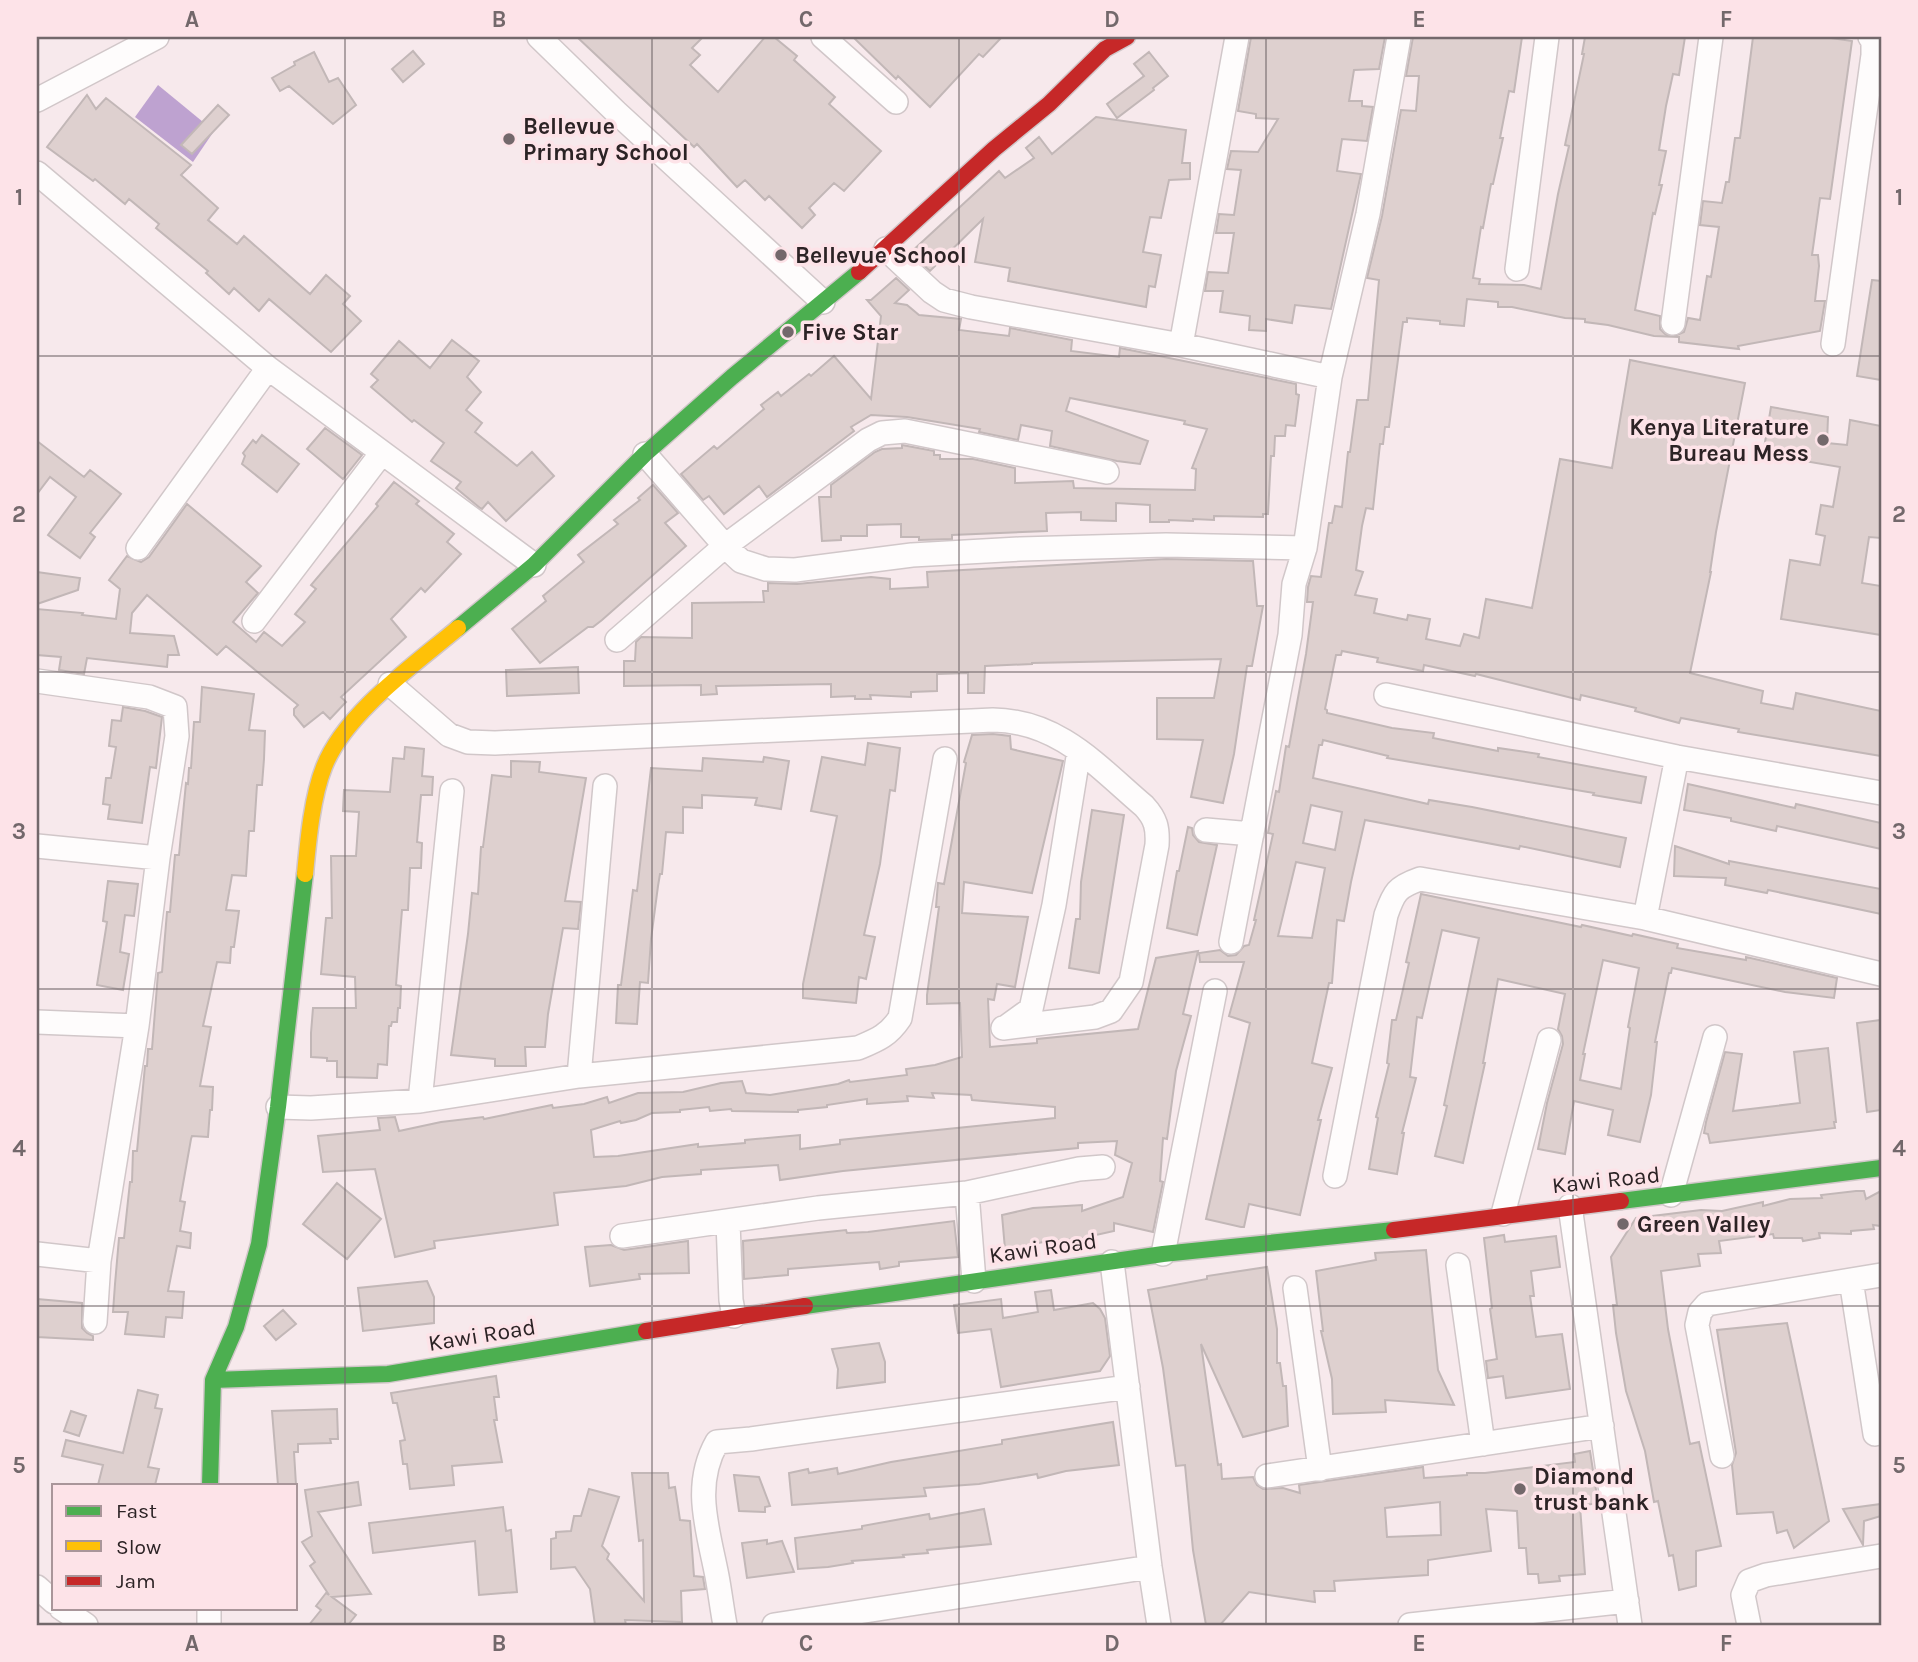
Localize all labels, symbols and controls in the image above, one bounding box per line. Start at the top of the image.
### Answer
text: A [185,6,199,33]
text: B [492,6,506,33]
text: C [799,6,813,33]
text: D [1104,6,1120,33]
text: E [1412,6,1426,33]
text: F [1720,6,1732,33]
place label: Bellevue Primary School [523,113,689,166]
marker: Bellevue Primary School [501,131,517,147]
text: 1 [15,184,23,211]
text: 1 [1895,184,1903,211]
place label: Bellevue School [795,242,967,269]
marker: Bellevue School [773,247,789,263]
place label: Five Star [802,319,898,346]
marker: Five Star [780,324,796,340]
place label: Kenya Literature Bureau Mess [1629,414,1809,467]
marker: Kenya Literature Bureau Mess [1815,432,1831,448]
text: 2 [12,501,26,528]
text: 2 [1892,501,1906,528]
text: 3 [12,818,26,845]
text: 3 [1892,818,1906,845]
text: 4 [12,1135,26,1162]
text: 4 [1892,1135,1906,1162]
street label: Kawi Road [1551,1161,1661,1199]
place label: Green Valley [1637,1211,1771,1238]
marker: Green Valley [1615,1216,1631,1232]
street label: Kawi Road [987,1227,1099,1269]
street label: Kawi Road [426,1313,538,1357]
text: 5 [12,1452,26,1479]
text: 5 [1892,1452,1906,1479]
place label: Diamond trust bank [1534,1463,1649,1516]
marker: Diamond trust bank [1512,1481,1528,1497]
legend [52,1484,298,1610]
text: Fast [116,1499,157,1523]
text: Slow [116,1535,161,1559]
text: Jam [116,1569,156,1593]
text: A [185,1630,199,1657]
text: B [492,1630,506,1657]
text: C [799,1630,813,1657]
text: D [1104,1630,1120,1657]
text: E [1412,1630,1426,1657]
text: F [1720,1630,1732,1657]

